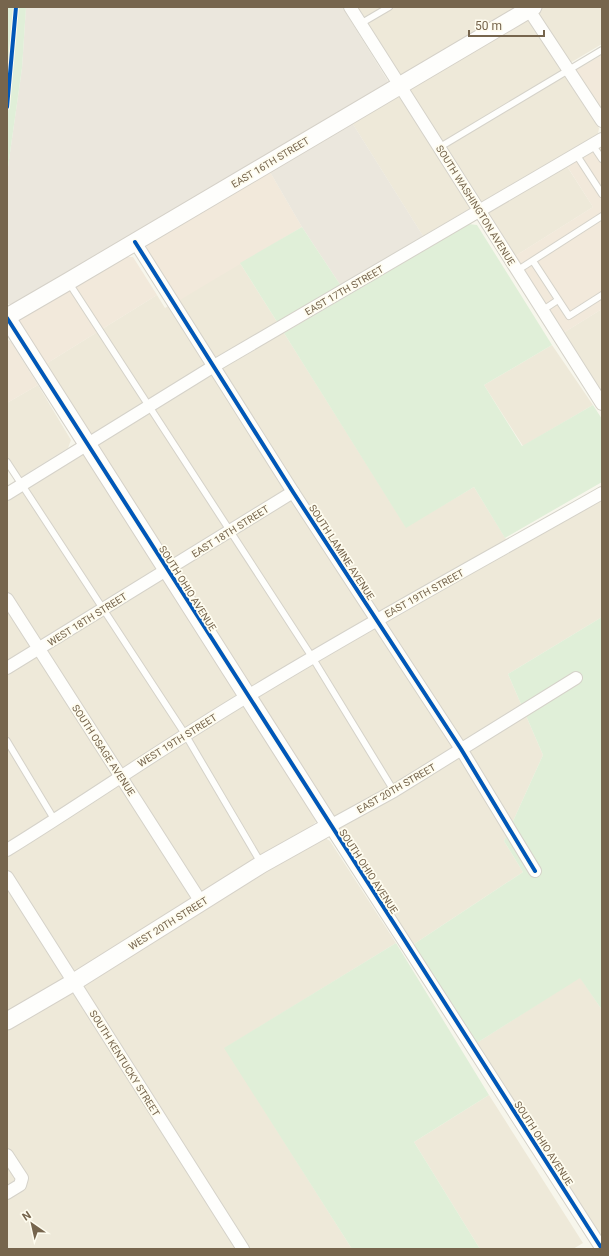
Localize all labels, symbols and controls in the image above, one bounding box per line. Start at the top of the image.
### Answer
scale bar [469,12,544,38]
text: 50 m [475,19,502,33]
street label: EAST 16TH STREET [229,135,311,190]
street label: SOUTH WASHINGTON AVENUE [434,143,517,268]
street label: EAST 17TH STREET [303,263,385,317]
street label: EAST 18TH STREET [190,503,271,560]
street label: SOUTH LAMINE AVENUE [307,503,377,602]
street label: SOUTH OHIO AVENUE [157,544,218,633]
street label: EAST 19TH STREET [383,567,466,620]
street label: WEST 18TH STREET [46,591,129,648]
street label: SOUTH OSAGE AVENUE [70,703,137,798]
street label: WEST 19TH STREET [136,712,219,769]
street label: EAST 20TH STREET [355,761,437,815]
street label: SOUTH OHIO AVENUE [337,827,400,916]
street label: WEST 20TH STREET [127,895,210,952]
street label: SOUTH KENTUCKY STREET [87,1008,162,1118]
street label: SOUTH OHIO AVENUE [512,1099,575,1188]
north arrow [12,1204,52,1244]
text: N [20,1208,34,1224]

